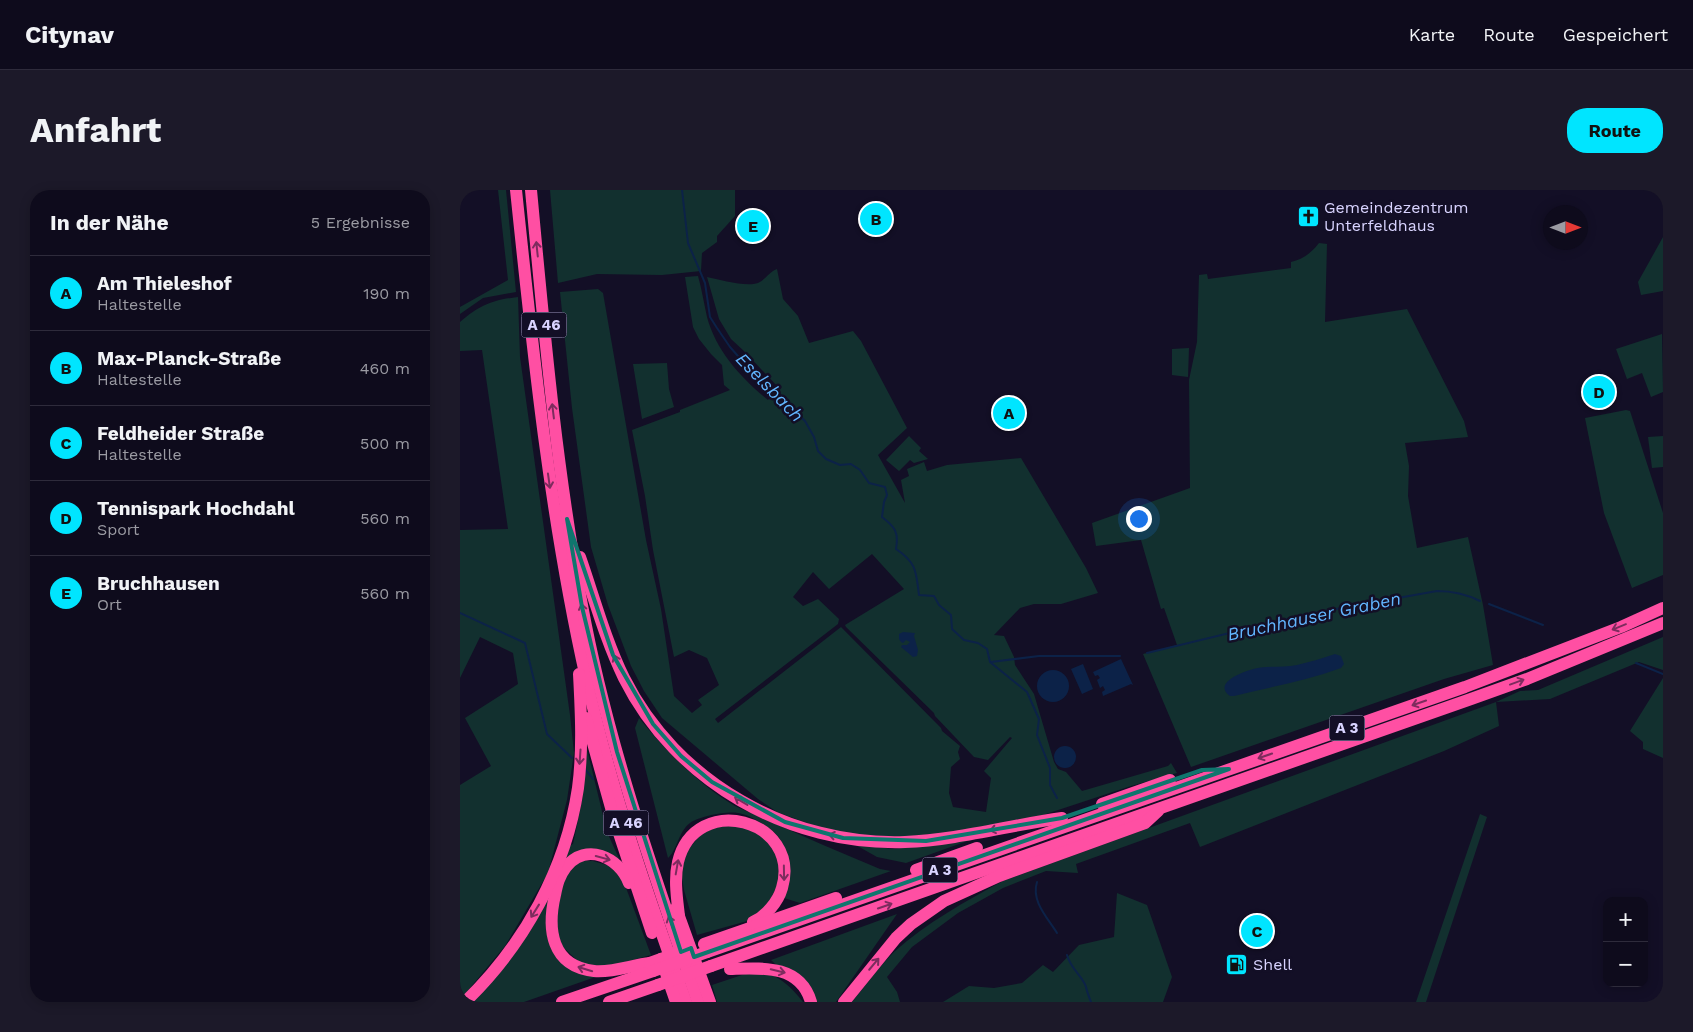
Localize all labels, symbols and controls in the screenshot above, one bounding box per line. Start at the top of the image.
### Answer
text: Citynav [25,21,114,49]
text: Karte [1409,24,1455,45]
text: Route [1483,24,1535,45]
text: Gespeichert [1563,24,1668,45]
button: Route [1567,108,1663,153]
text: Anfahrt [30,109,161,151]
place label: Gemeindezentrum Unterfeldhaus [1324,198,1469,235]
pin: B [860,200,892,238]
church icon: Gemeindezentrum Unterfeldhaus [1296,204,1320,228]
north arrow [1543,205,1588,250]
pin: E [737,207,769,245]
text: In der Nähe [50,210,169,235]
text: 5 Ergebnisse [311,213,410,232]
one-way arrow [532,242,541,258]
text: Am Thieleshof [97,272,232,295]
text: A [61,284,71,303]
text: 190 m [363,284,410,303]
text: Haltestelle [97,295,182,314]
road number: A 46 [522,312,566,338]
text: Max-Planck-Straße [97,347,281,370]
water label: Eselsbach [732,348,808,426]
text: B [61,359,71,378]
text: 460 m [360,359,410,378]
text: Haltestelle [97,370,182,389]
pin: D [1583,373,1615,411]
pin: A [993,394,1025,432]
one-way arrow [548,403,558,419]
text: Feldheider Straße [97,422,264,445]
text: C [61,434,71,453]
text: 500 m [360,434,410,453]
text: Haltestelle [97,445,182,464]
one-way arrow [544,473,554,489]
text: Tennispark Hochdahl [97,497,295,520]
your location [1126,506,1152,532]
text: D [60,509,72,528]
text: 560 m [360,509,410,528]
text: Sport [97,520,140,539]
text: Bruchhausen [97,572,220,595]
text: E [61,584,71,603]
text: 560 m [360,584,410,603]
water label: Bruchhauser Graben [1225,587,1403,645]
text: Ort [97,595,122,614]
one-way arrow [578,604,587,620]
one-way arrow [1612,623,1627,633]
one-way arrow [611,655,621,670]
one-way arrow [1509,677,1524,686]
one-way arrow [1411,699,1427,708]
road number: A 3 [1330,716,1364,740]
one-way arrow [576,749,585,765]
one-way arrow [1258,752,1273,761]
one-way arrow [734,795,748,805]
road number: A 46 [604,810,648,836]
one-way arrow [989,825,1005,834]
one-way arrow [828,831,844,841]
one-way arrow [595,853,611,863]
road number: A 3 [922,858,958,882]
one-way arrow [673,860,683,876]
one-way arrow [779,865,788,881]
map controls [1603,897,1648,987]
button: + [1603,897,1648,942]
one-way arrow [877,901,892,910]
one-way arrow [530,904,540,918]
pin: C [1241,912,1273,950]
one-way arrow [666,916,675,931]
button: − [1603,942,1648,987]
fuel station icon: Shell [1225,952,1249,976]
place label: Shell [1253,955,1292,974]
one-way arrow [868,958,879,971]
one-way arrow [578,963,594,973]
one-way arrow [769,967,785,976]

